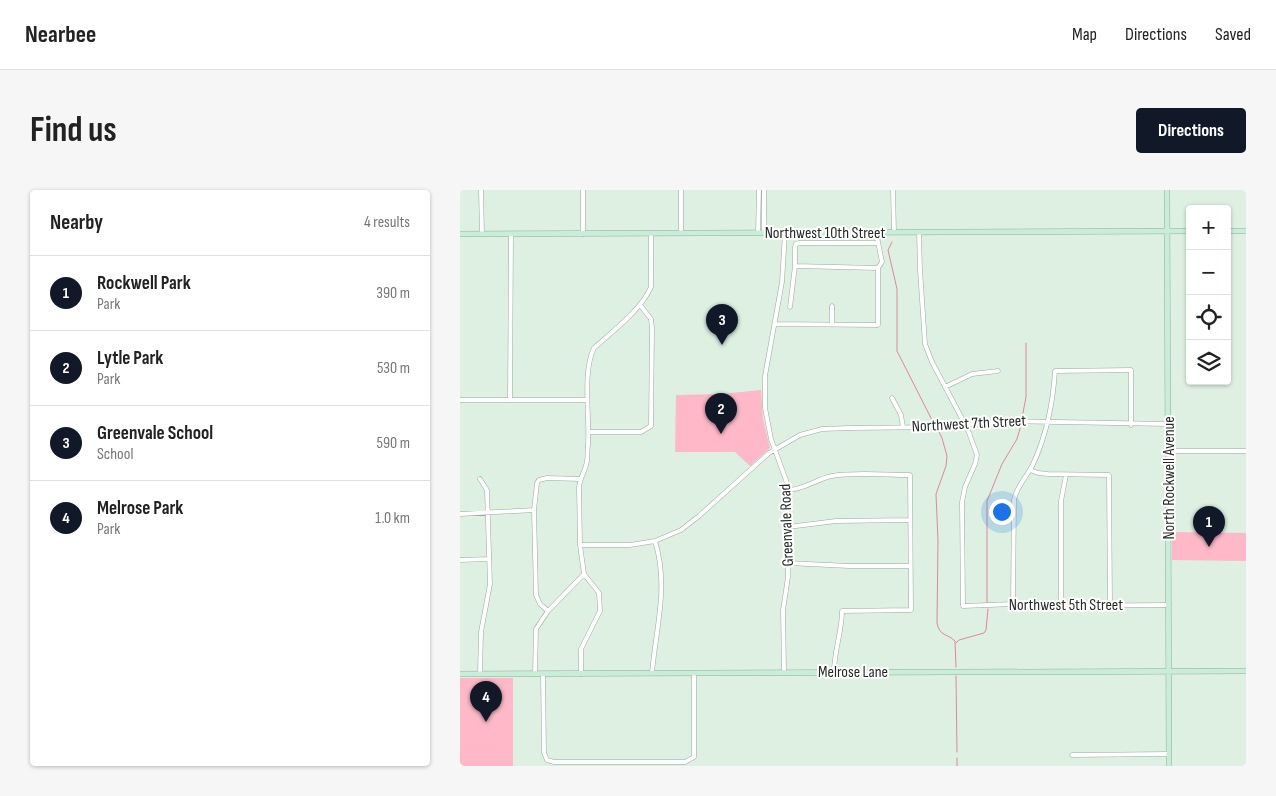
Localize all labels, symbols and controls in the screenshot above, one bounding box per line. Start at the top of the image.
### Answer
text: Nearbee [25,20,96,49]
text: Map [1072,24,1097,45]
text: Directions [1125,24,1187,45]
text: Saved [1215,24,1251,45]
button: Directions [1136,108,1246,153]
text: Find us [30,109,117,152]
map controls [1186,205,1231,385]
button: + [1186,205,1231,250]
text: Nearby [50,210,103,235]
text: 4 results [364,213,410,232]
street label: Northwest 10th Street [765,224,885,243]
button: − [1186,250,1231,295]
text: Rockwell Park [97,272,191,295]
text: 1 [63,284,69,303]
text: 390 m [376,284,410,303]
text: Park [97,295,120,314]
button: locate [1186,295,1231,340]
pin: 3 [706,304,738,345]
button: layers [1186,340,1231,385]
text: Lytle Park [97,347,163,370]
text: 2 [62,359,70,378]
text: 530 m [377,359,410,378]
text: Park [97,370,120,389]
pin: 2 [705,393,737,434]
street label: Northwest 7th Street [911,412,1027,436]
street label: North Rockwell Avenue [1160,416,1179,540]
text: Greenvale School [97,422,213,445]
text: 3 [62,434,70,453]
text: 590 m [377,434,410,453]
text: School [97,445,133,464]
street label: Greenvale Road [776,483,798,567]
text: Melrose Park [97,497,183,520]
your location [989,499,1015,525]
pin: 1 [1193,506,1225,547]
text: 4 [62,509,70,528]
text: 1.0 km [375,509,410,528]
text: Park [97,520,120,539]
street label: Northwest 5th Street [1009,596,1123,615]
street label: Melrose Lane [818,663,888,682]
pin: 4 [470,681,502,722]

